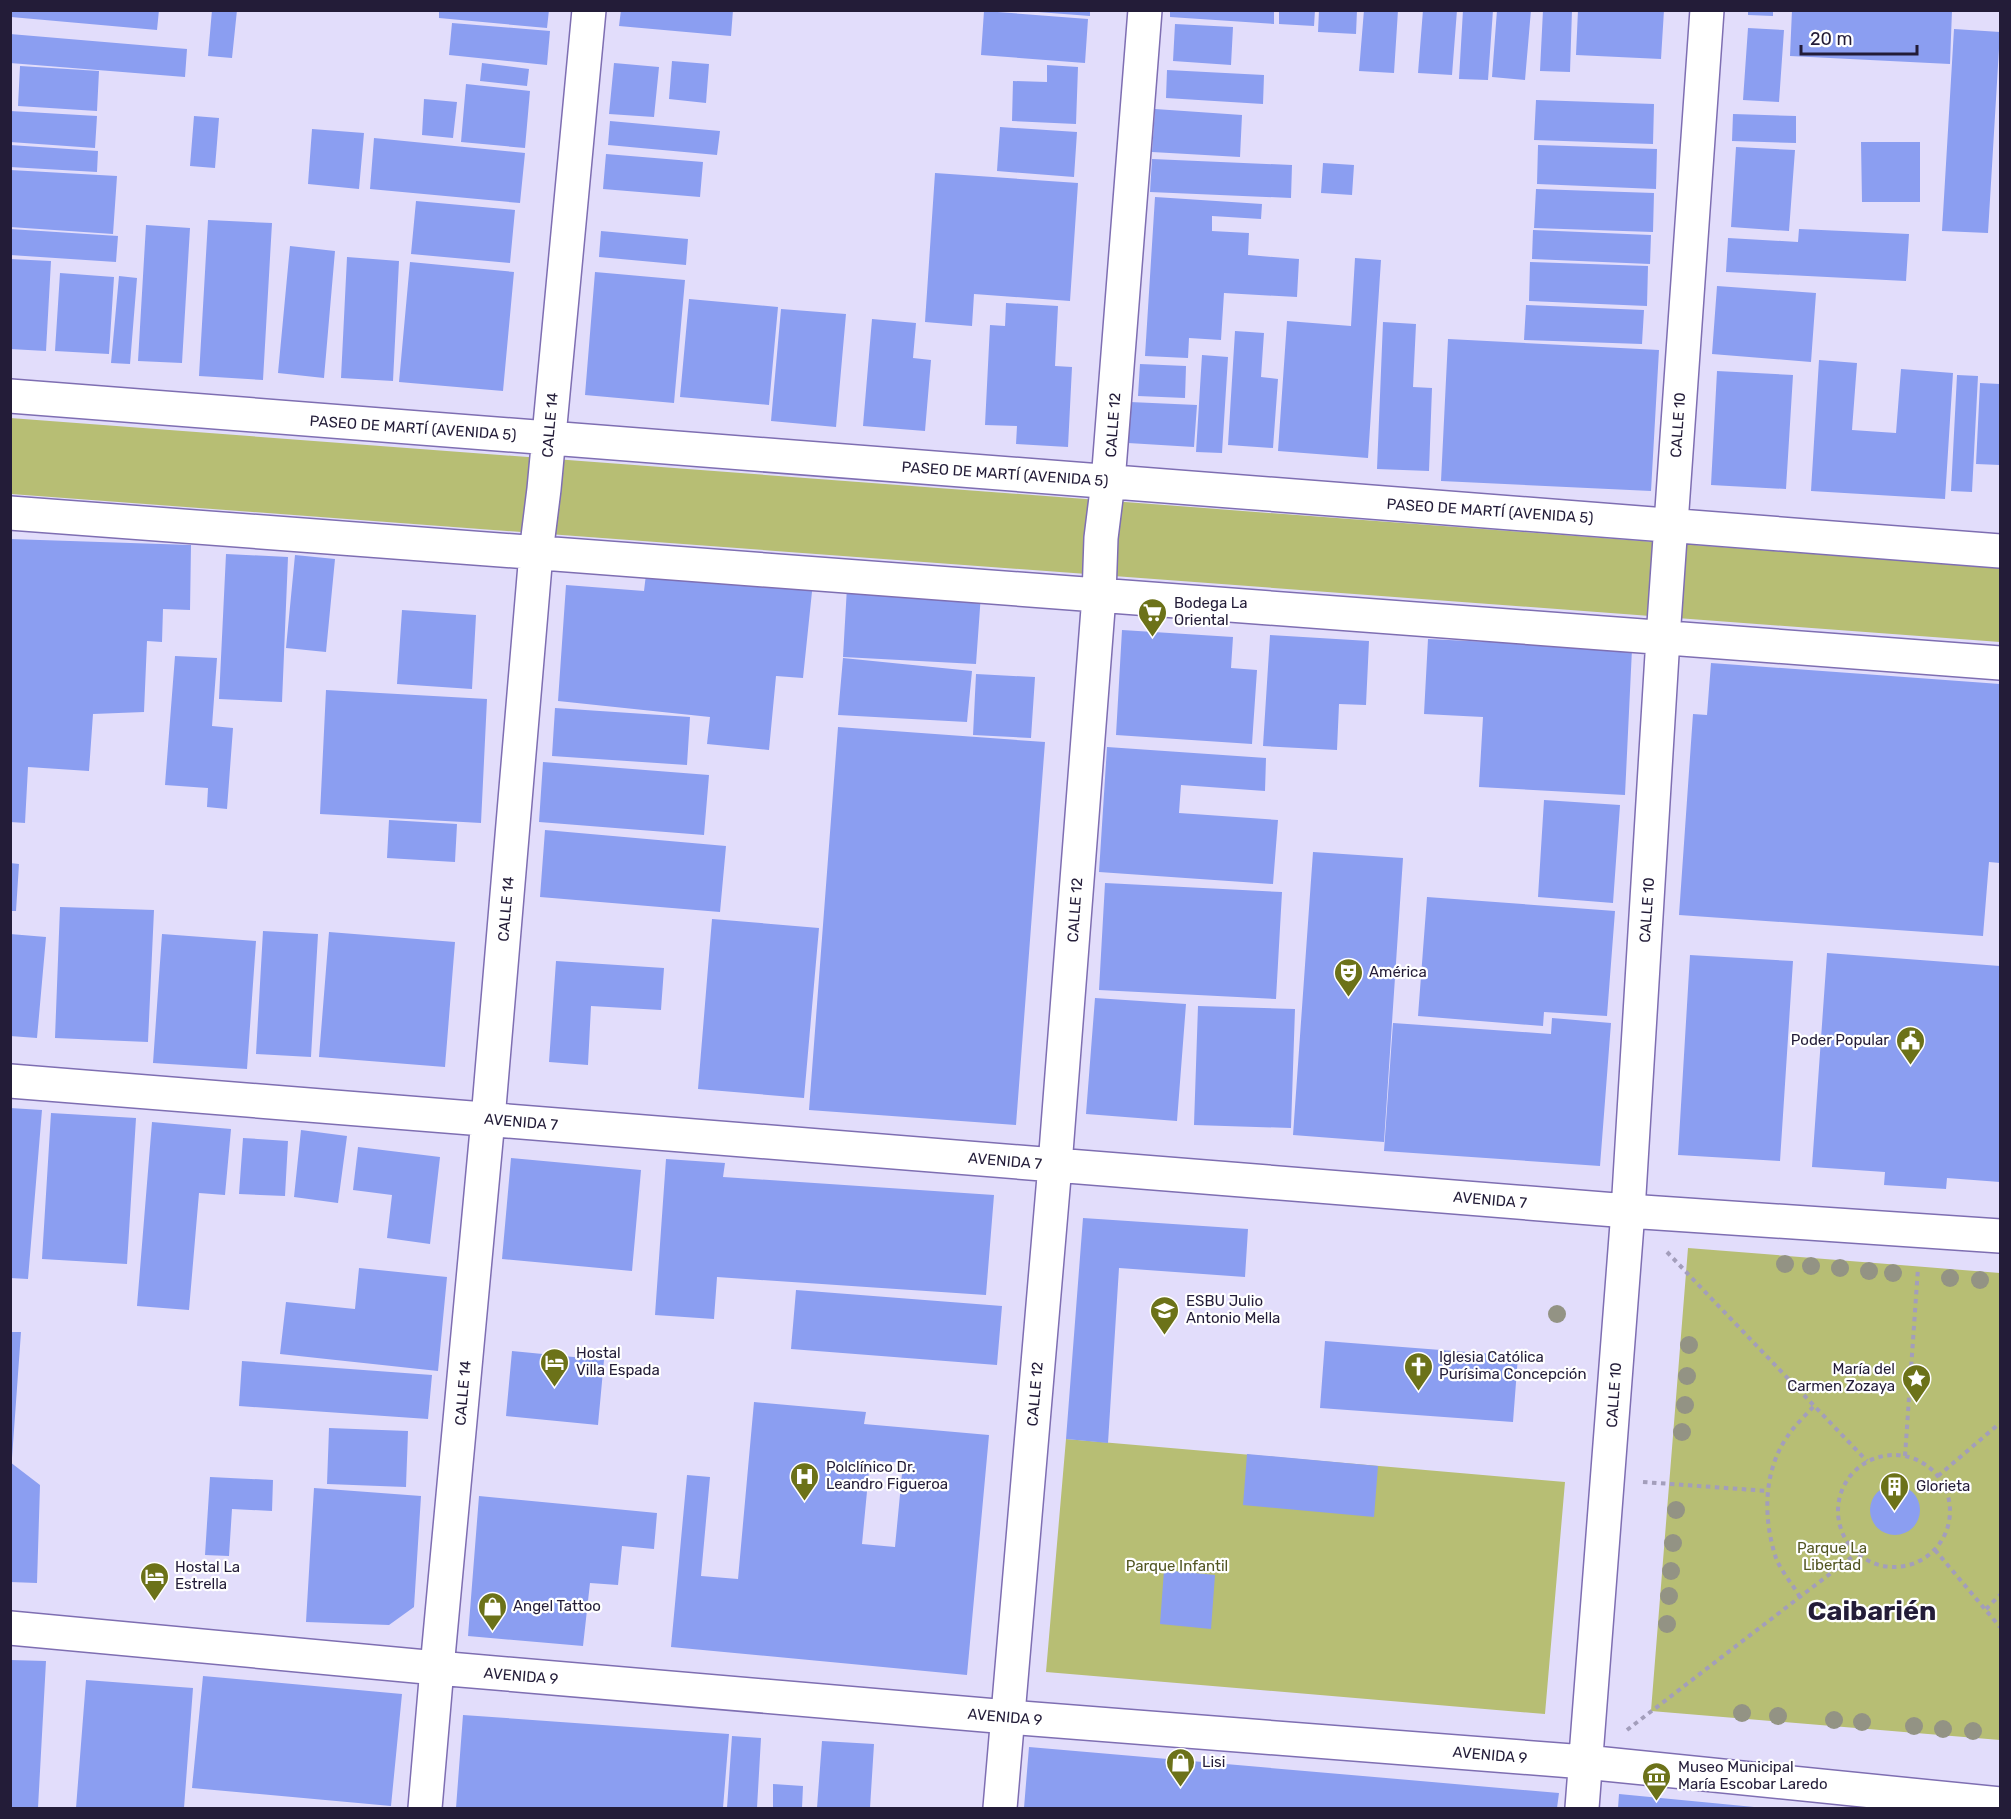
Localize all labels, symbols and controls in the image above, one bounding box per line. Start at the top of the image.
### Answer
scale bar [1801,18,1916,56]
text: 20 m [1810,28,1852,50]
street label: CALLE 14 [538,392,562,458]
street label: CALLE 12 [1102,392,1124,458]
street label: CALLE 10 [1667,392,1689,458]
street label: PASEO DE MARTÍ (AVENIDA 5) [309,412,517,444]
street label: PASEO DE MARTÍ (AVENIDA 5) [901,458,1109,490]
street label: PASEO DE MARTÍ (AVENIDA 5) [1386,495,1594,527]
place label: Bodega La Oriental [1174,594,1248,629]
supermarket icon: Bodega La Oriental [1137,596,1169,638]
street label: CALLE 14 [494,876,518,942]
street label: CALLE 12 [1064,877,1086,943]
street label: CALLE 10 [1636,877,1658,943]
theatre icon: América [1332,956,1364,998]
place label: América [1369,963,1427,981]
public building icon: Poder Popular [1894,1024,1926,1066]
place label: Poder Popular [1791,1031,1889,1049]
street label: AVENIDA 7 [483,1110,559,1134]
street label: AVENIDA 7 [967,1149,1043,1173]
street label: AVENIDA 7 [1452,1188,1528,1212]
place label: ESBU Julio Antonio Mella [1186,1292,1280,1327]
school or university icon: ESBU Julio Antonio Mella [1149,1294,1181,1336]
place label: Hostal Villa Espada [576,1344,660,1379]
hotel icon: Hostal Villa Espada [539,1346,571,1388]
place label: Iglesia Católica Purísima Concepción [1439,1348,1586,1383]
church icon: Iglesia Católica Purísima Concepción [1402,1350,1434,1392]
street label: CALLE 14 [451,1360,475,1426]
place label: María del Carmen Zozaya [1787,1360,1895,1395]
street label: CALLE 12 [1023,1361,1047,1427]
street label: CALLE 10 [1603,1362,1625,1428]
place icon: María del Carmen Zozaya [1900,1362,1932,1404]
place label: Polclínico Dr. Leandro Figueroa [826,1458,948,1493]
hospital icon: Polclínico Dr. Leandro Figueroa [789,1460,821,1502]
building icon: Glorieta [1879,1470,1911,1512]
place label: Glorieta [1916,1477,1970,1495]
park label: Parque La Libertad [1797,1539,1867,1574]
park label: Parque Infantil [1126,1557,1228,1575]
place label: Hostal La Estrella [175,1558,240,1593]
hotel icon: Hostal La Estrella [138,1560,170,1602]
shop icon: Angel Tattoo [476,1590,508,1632]
district label: Caibarién [1808,1595,1936,1627]
place label: Angel Tattoo [513,1597,601,1615]
street label: AVENIDA 9 [483,1664,559,1688]
street label: AVENIDA 9 [967,1705,1043,1729]
street label: AVENIDA 9 [1452,1743,1528,1767]
shop icon: Lisi [1165,1746,1197,1788]
place label: Lisi [1202,1753,1225,1771]
place label: Museo Municipal María Escobar Laredo [1678,1758,1828,1793]
museum icon: Museo Municipal María Escobar Laredo [1641,1760,1673,1802]

